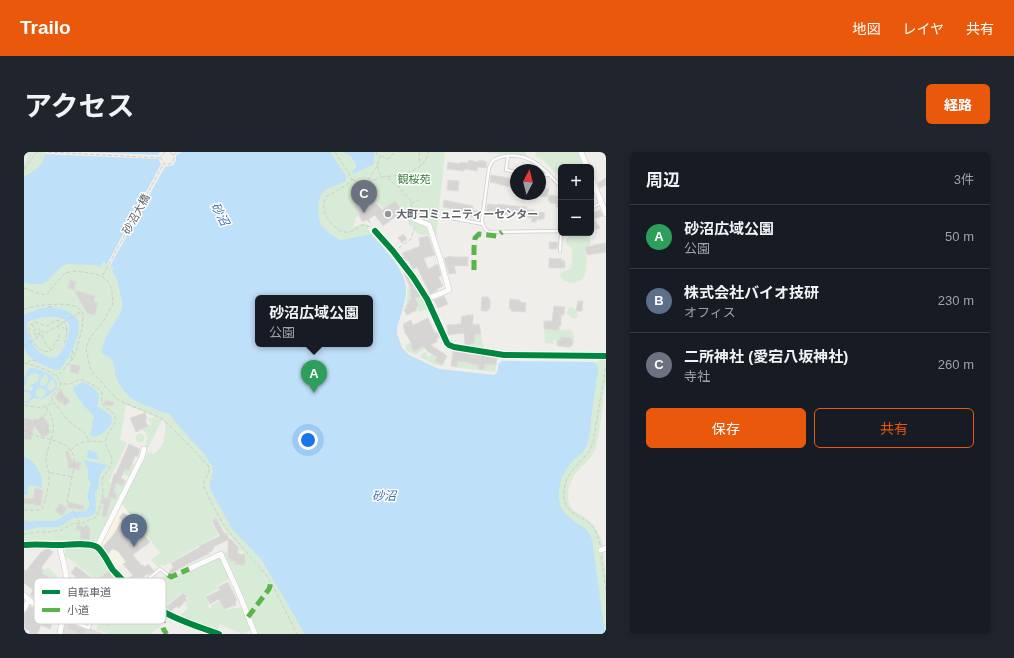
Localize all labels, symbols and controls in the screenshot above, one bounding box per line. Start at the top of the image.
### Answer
text: Trailo [20,17,71,38]
text: 地図 [852,21,880,37]
text: レイヤ [902,21,944,37]
text: 共有 [966,21,994,37]
button: 経路 [926,84,990,124]
text: アクセス [24,91,135,122]
north arrow [510,164,546,200]
map controls [558,164,594,236]
button: + [558,164,594,200]
text: 周辺 [646,171,680,190]
text: 3件 [954,172,974,187]
park label: 観桜苑 [398,173,431,185]
pin: C [351,180,377,213]
street label: 砂沼大橋 [120,192,152,236]
water label: 砂沼 [208,200,233,230]
button: − [558,200,594,236]
place label: 大町コミュニティーセンター [396,208,538,220]
marker: 大町コミュニティーセンター [383,209,393,219]
text: 砂沼広域公園 [684,220,774,237]
text: A [654,229,664,244]
text: 50 m [945,229,974,244]
text: 公園 [684,241,710,256]
text: 株式会社バイオ技研 [684,284,819,301]
text: B [654,293,664,308]
text: 230 m [938,293,974,308]
popup [255,295,373,347]
text: 砂沼広域公園 [269,304,359,321]
text: オフィス [684,305,736,320]
text: 公園 [269,325,295,340]
text: 二所神社 (愛宕八坂神社) [684,348,848,365]
text: C [654,357,664,372]
text: 260 m [938,357,974,372]
pin: A [301,360,327,393]
text: 寺社 [684,369,710,384]
button: 保存 [646,408,806,448]
button: 共有 [814,408,974,448]
your location [298,430,318,450]
water label: 砂沼 [372,489,398,503]
pin: B [121,514,147,547]
legend [34,578,166,624]
text: 自転車道 [67,586,111,598]
text: 小道 [67,604,89,616]

